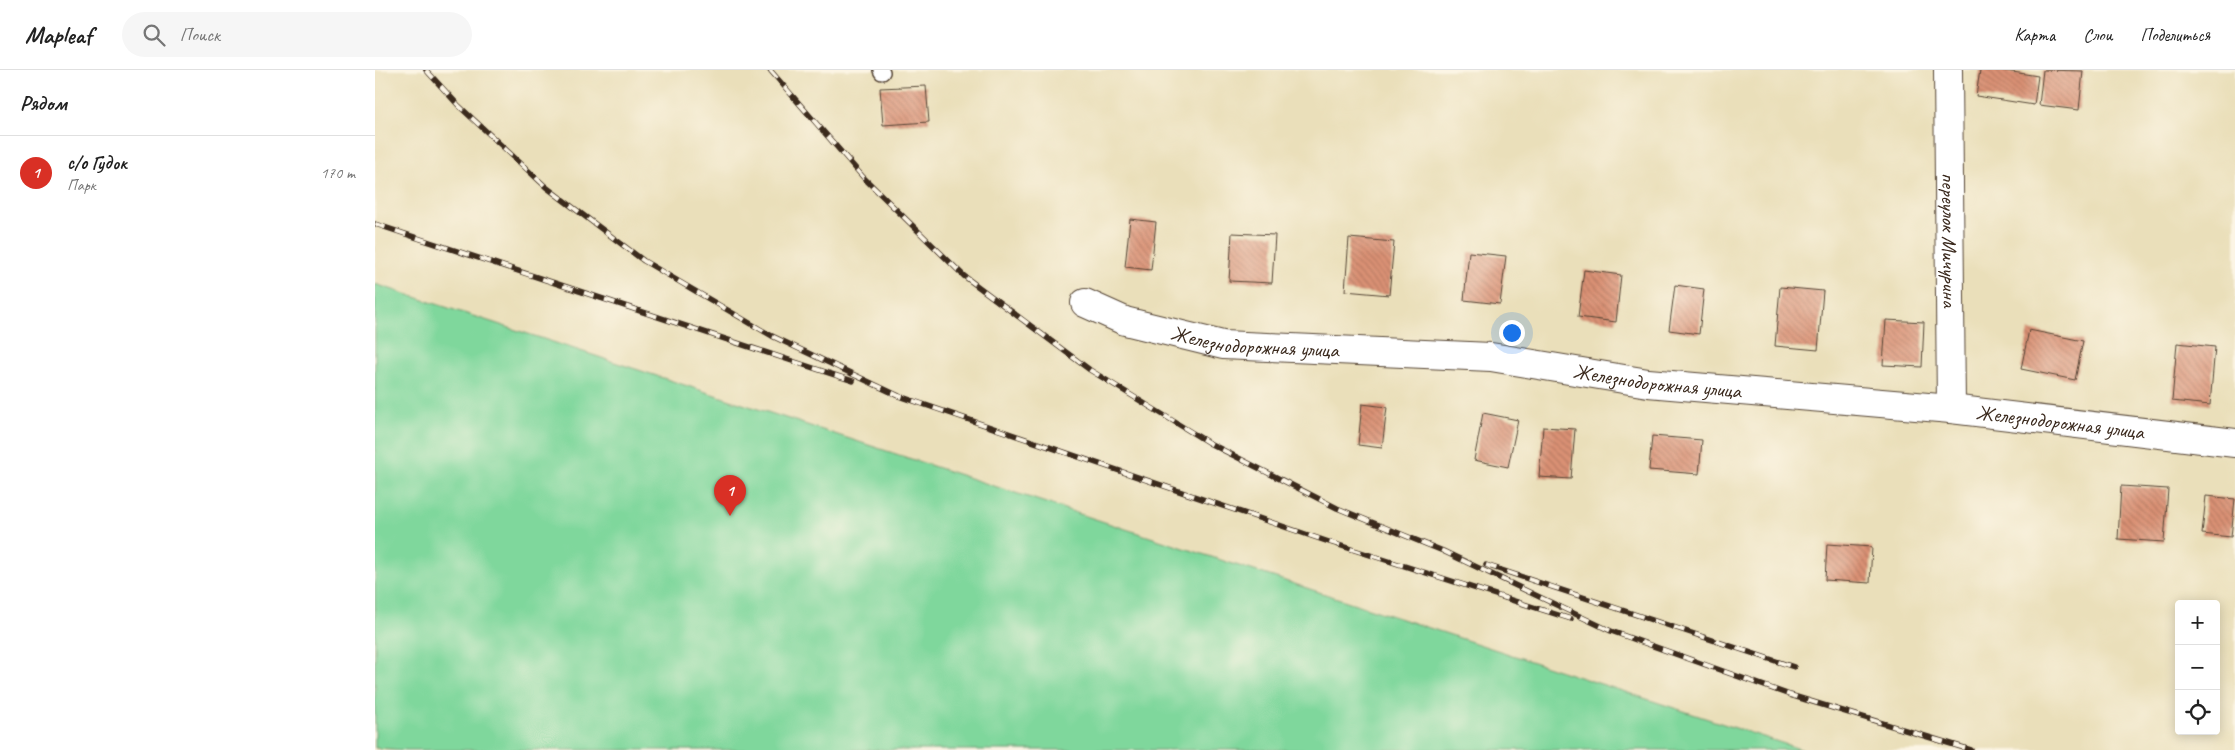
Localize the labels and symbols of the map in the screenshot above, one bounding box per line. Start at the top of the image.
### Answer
street label: переулок Мичурина [1936,173,1963,309]
street label: Железнодорожная улица [1168,320,1341,363]
your location [1499,320,1525,346]
street label: Железнодорожная улица [1571,358,1744,404]
street label: Железнодорожная улица [1974,399,2147,445]
pin: 1 [714,475,746,516]

